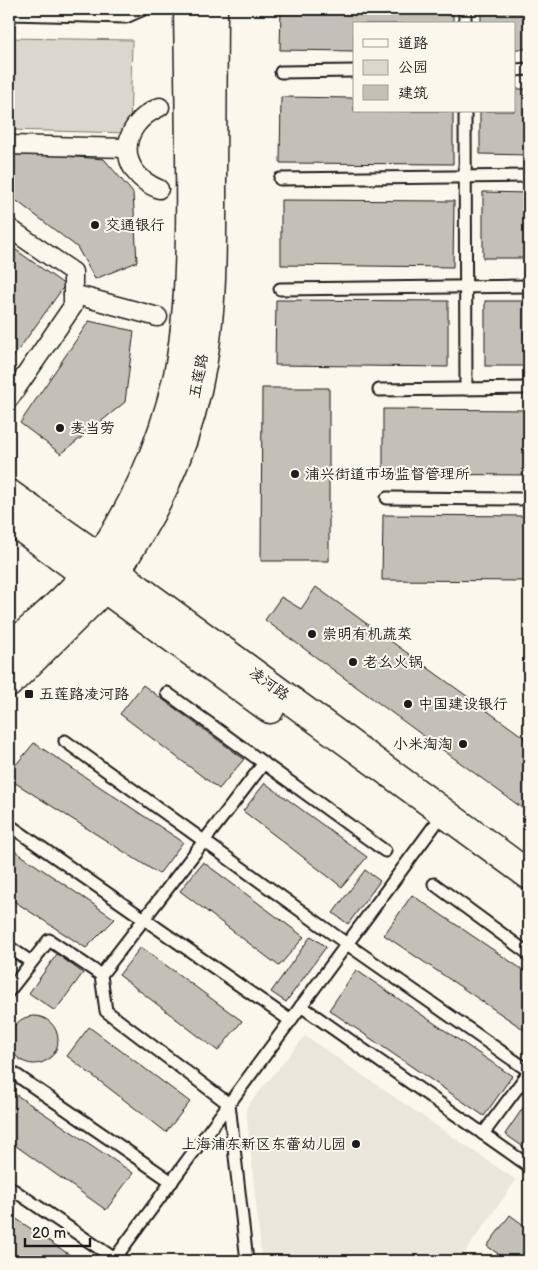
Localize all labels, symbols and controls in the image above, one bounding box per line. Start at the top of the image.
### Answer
legend [353,22,516,112]
text: 道路 [398,34,428,53]
text: 公园 [398,58,428,77]
text: 建筑 [398,84,428,103]
place label: 交通银行 [105,216,165,235]
marker: 交通银行 [89,219,101,231]
street label: 五莲路 [185,352,213,400]
place label: 麦当劳 [70,419,115,438]
marker: 麦当劳 [54,422,66,434]
place label: 浦兴街道市场监督管理所 [305,465,470,484]
marker: 浦兴街道市场监督管理所 [289,468,301,480]
place label: 崇明有机蔬菜 [322,625,412,644]
marker: 崇明有机蔬菜 [306,628,318,640]
place label: 老幺火锅 [363,653,423,672]
marker: 老幺火锅 [347,656,359,668]
street label: 凌河路 [245,663,293,705]
place label: 五莲路凌河路 [39,685,129,704]
marker: 五莲路凌河路 [23,688,35,700]
place label: 中国建设银行 [418,695,508,714]
marker: 中国建设银行 [402,698,414,710]
place label: 小米淘淘 [393,735,453,754]
marker: 小米淘淘 [457,738,469,750]
place label: 上海浦东新区东蕾幼儿园 [181,1135,346,1154]
marker: 上海浦东新区东蕾幼儿园 [350,1138,362,1150]
scale bar [25,1215,90,1247]
text: 20 m [32,1224,66,1243]

